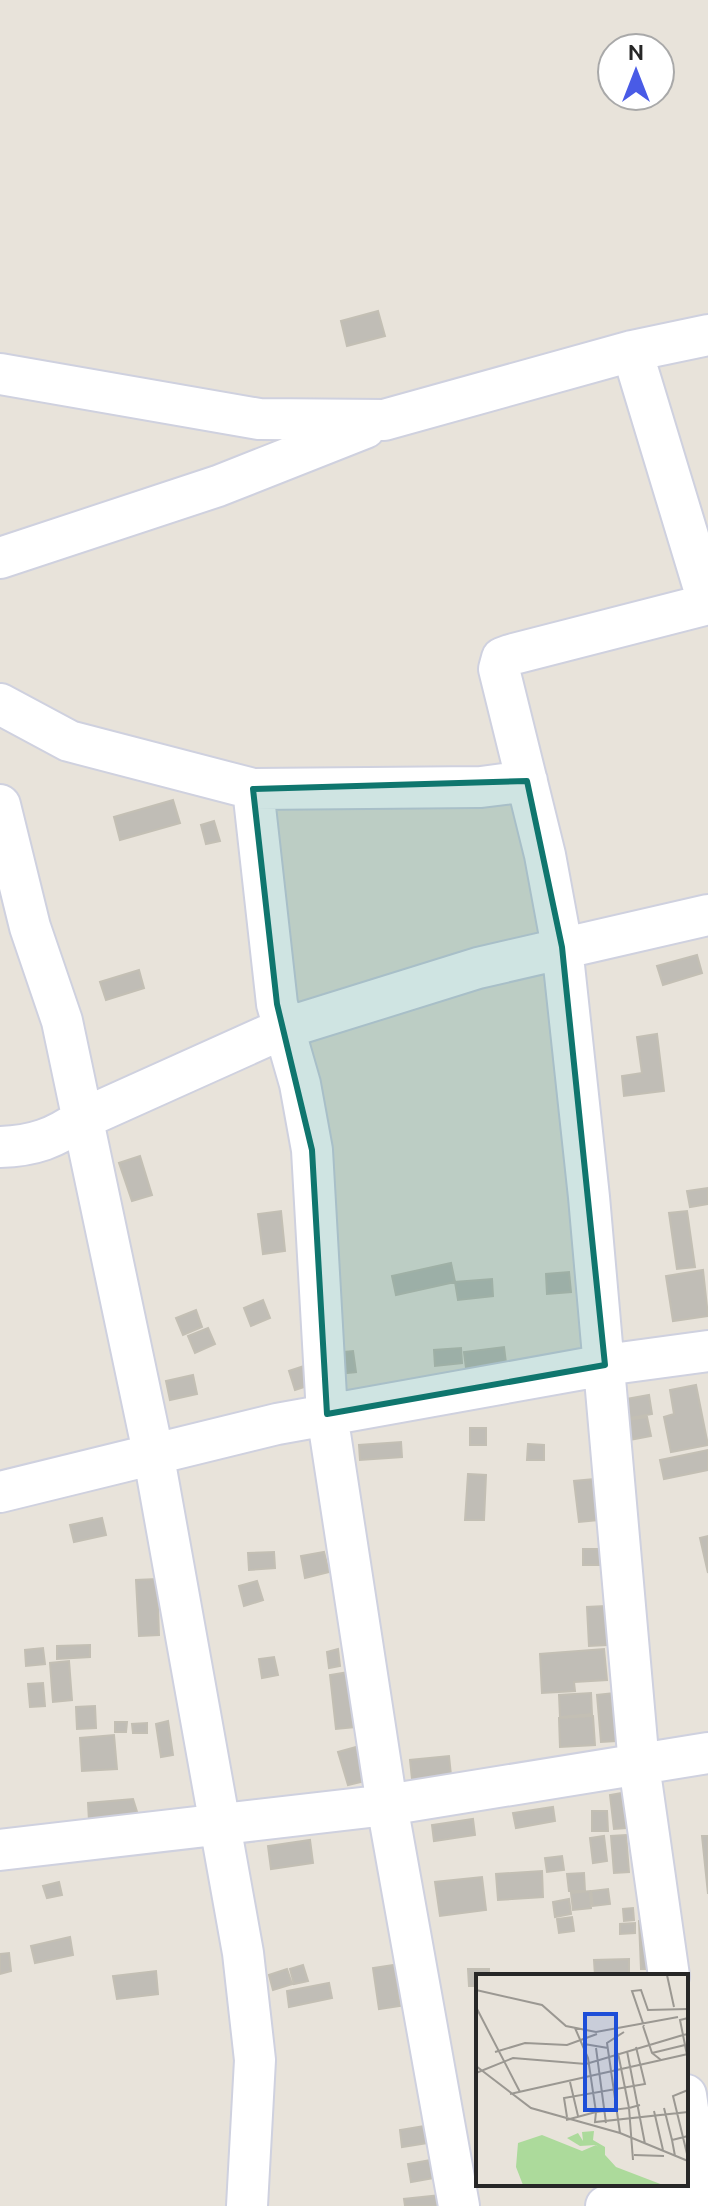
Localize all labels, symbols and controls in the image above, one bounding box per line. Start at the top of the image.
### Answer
north arrow [596,32,676,112]
text: N [628,39,644,64]
inset map [476,1974,688,2186]

